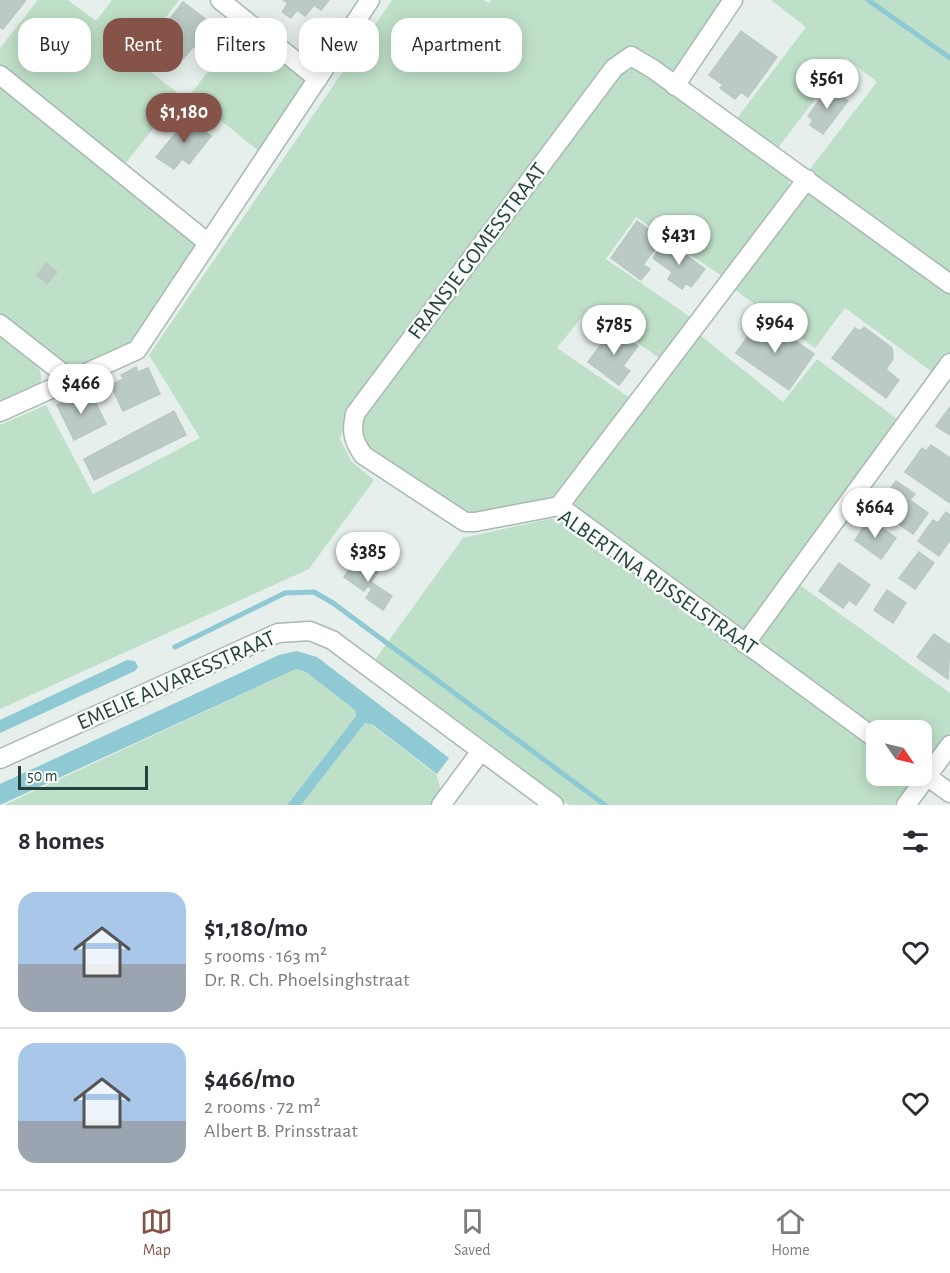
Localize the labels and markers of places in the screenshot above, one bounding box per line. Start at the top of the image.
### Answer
pin: $561 [791,59,863,110]
pin: $1,180 [135,93,233,144]
pin: $431 [643,215,715,266]
pin: $964 [739,303,811,354]
pin: $785 [578,305,650,356]
pin: $466 [45,364,117,415]
pin: $664 [839,488,911,539]
pin: $385 [332,532,404,583]

